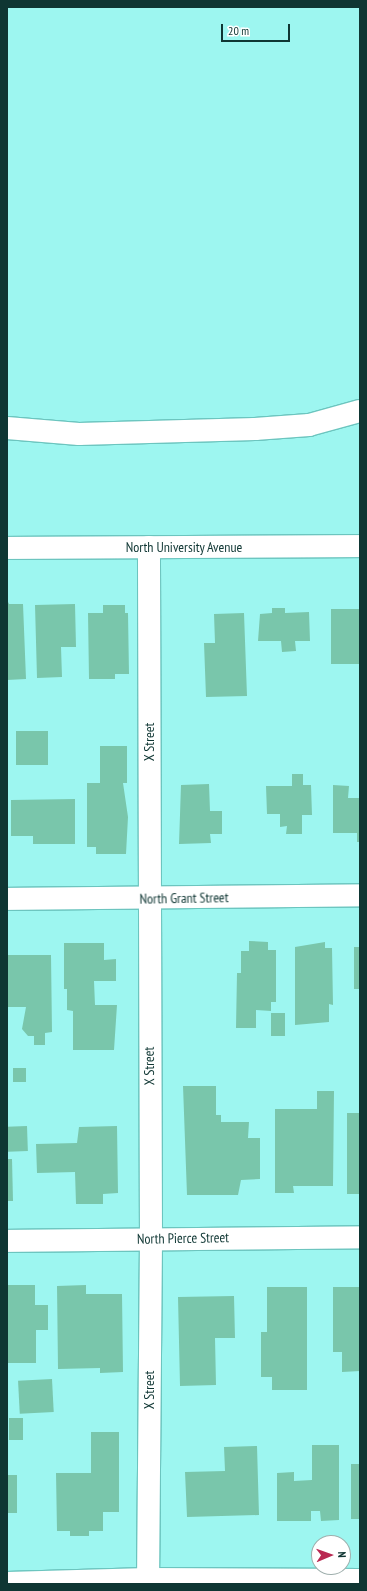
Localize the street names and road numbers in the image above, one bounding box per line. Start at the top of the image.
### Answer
street label: North University Avenue [125,539,243,555]
street label: X Street [141,723,157,761]
street label: North Grant Street [139,889,229,907]
street label: X Street [140,1046,158,1086]
street label: North Pierce Street [137,1229,229,1247]
street label: X Street [141,1371,157,1409]

